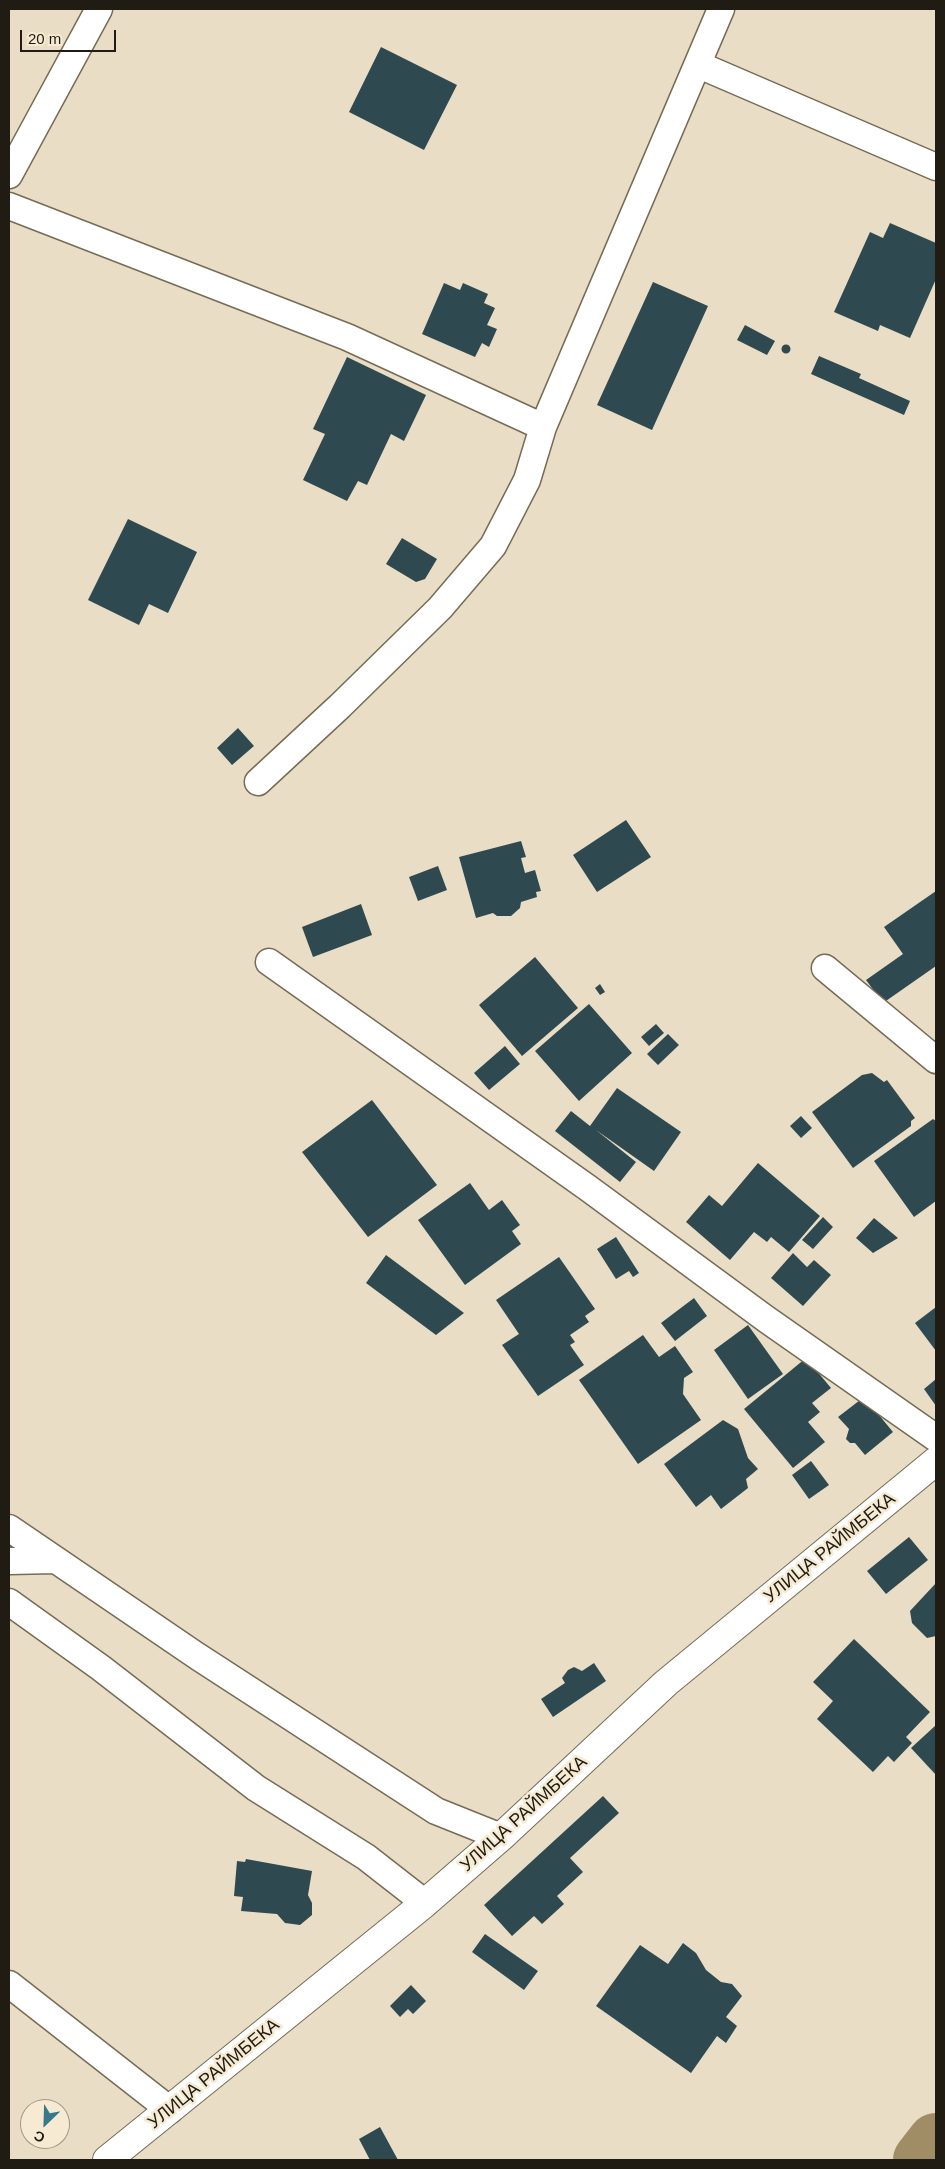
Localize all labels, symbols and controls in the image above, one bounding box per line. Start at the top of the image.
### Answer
scale bar [22,20,119,52]
text: 20 m [28,30,61,47]
street label: УЛИЦА РАЙМБЕКА [760,1488,900,1608]
street label: УЛИЦА РАЙМБЕКА [456,1751,592,1877]
street label: УЛИЦА РАЙМБЕКА [144,2014,284,2134]
north arrow [20,2099,70,2149]
text: С [31,2127,47,2146]

